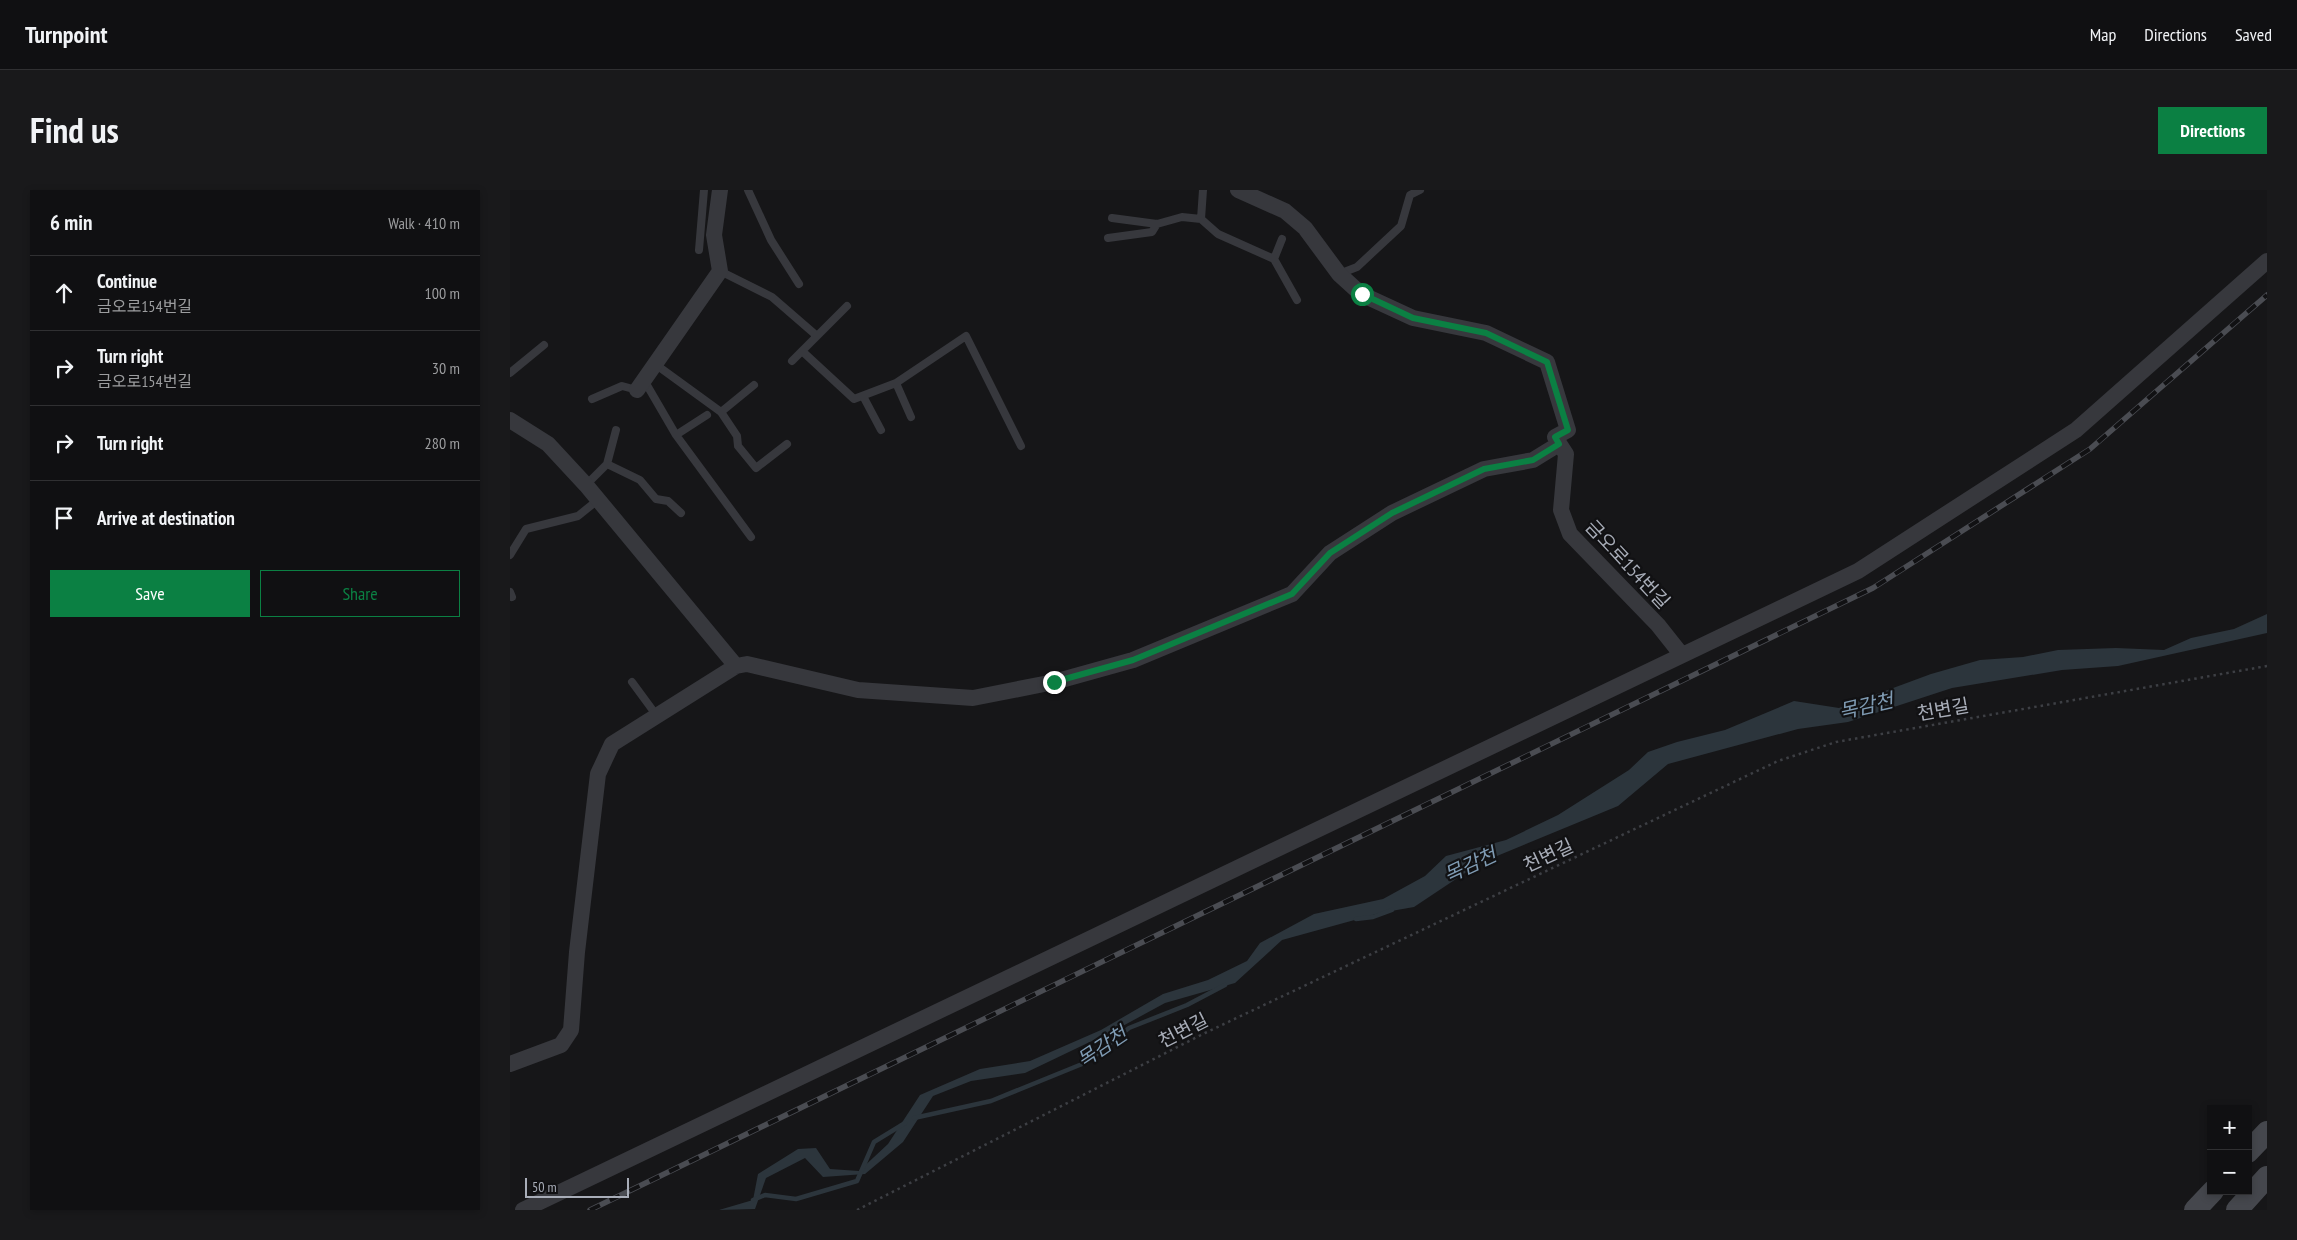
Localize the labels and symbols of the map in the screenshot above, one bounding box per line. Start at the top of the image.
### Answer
route start [1351,283,1374,306]
street label: 금오로154번길 [1581,514,1675,614]
route end [1043,671,1066,694]
water label: 목감천 [1836,687,1898,725]
street label: 천변길 [1915,693,1971,725]
street label: 천변길 [1519,833,1577,877]
water label: 목감천 [1439,840,1503,888]
street label: 천변길 [1154,1007,1212,1053]
water label: 목감천 [1072,1019,1134,1073]
scale bar [525,1175,629,1198]

